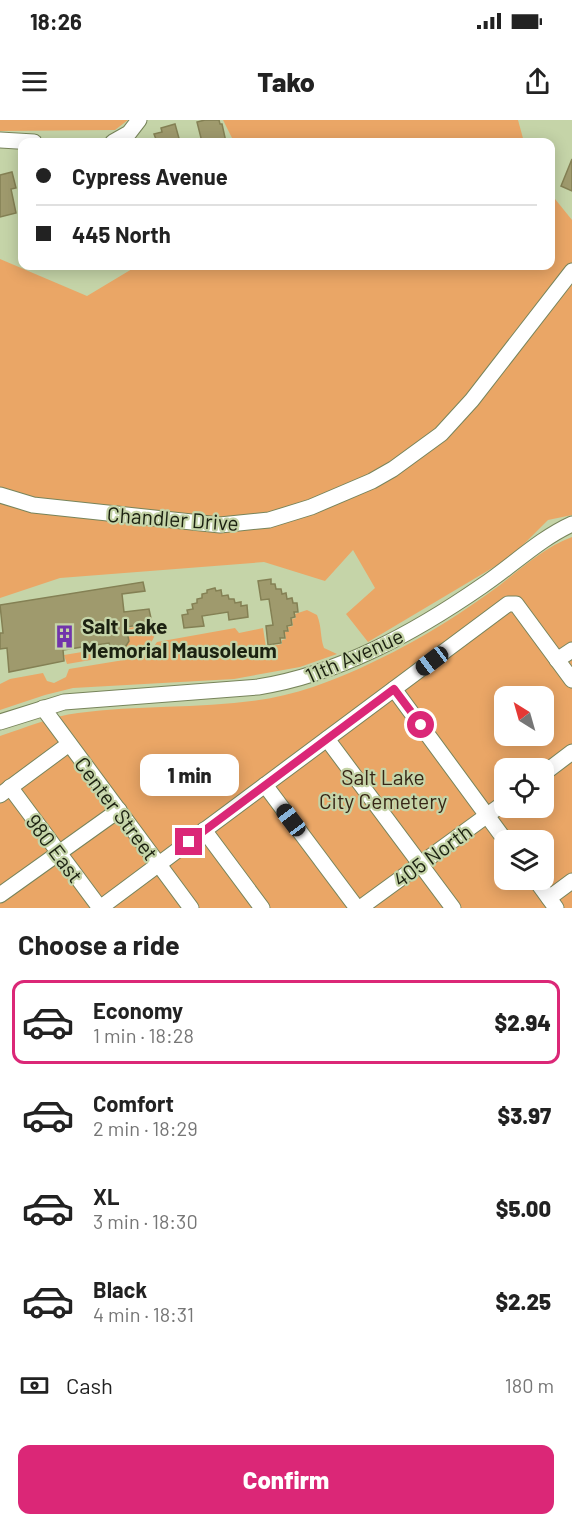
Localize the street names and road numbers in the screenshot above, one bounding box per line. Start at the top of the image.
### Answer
street label: Chandler Drive [106,501,240,535]
street label: 11th Avenue [301,622,407,688]
street label: Center Street [70,751,164,865]
street label: 980 East [21,809,89,887]
street label: 405 North [388,818,476,892]

